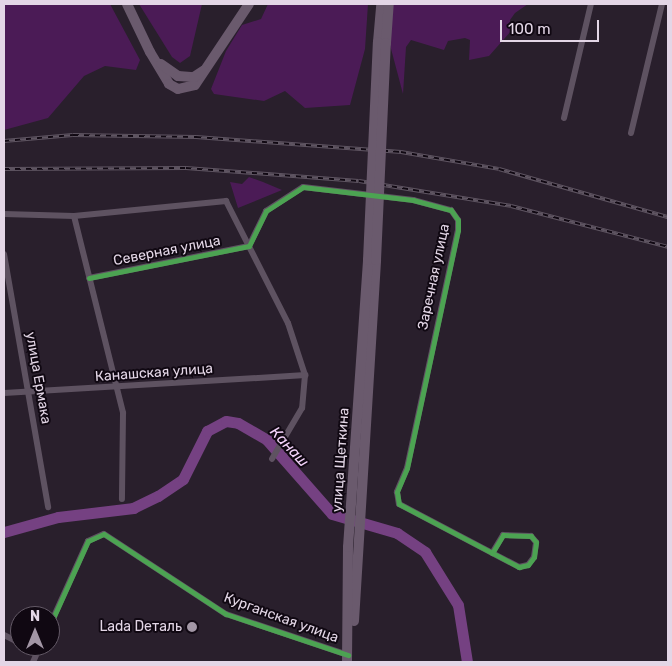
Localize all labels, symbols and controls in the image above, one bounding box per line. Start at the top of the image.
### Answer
scale bar [502,10,601,42]
text: 100 m [508,20,550,38]
street label: Заречная улица [415,222,453,332]
street label: Северная улица [112,232,222,270]
street label: улица Ермака [22,331,54,425]
street label: Канашская улица [94,360,214,386]
street label: улица Щеткина [329,407,353,513]
water label: Канаш [266,423,312,471]
street label: Курганская улица [221,589,341,647]
north arrow [10,606,60,656]
text: N [30,608,40,625]
place label: Lada Dеталь [99,619,182,635]
marker: Lada Dеталь [186,621,198,633]

